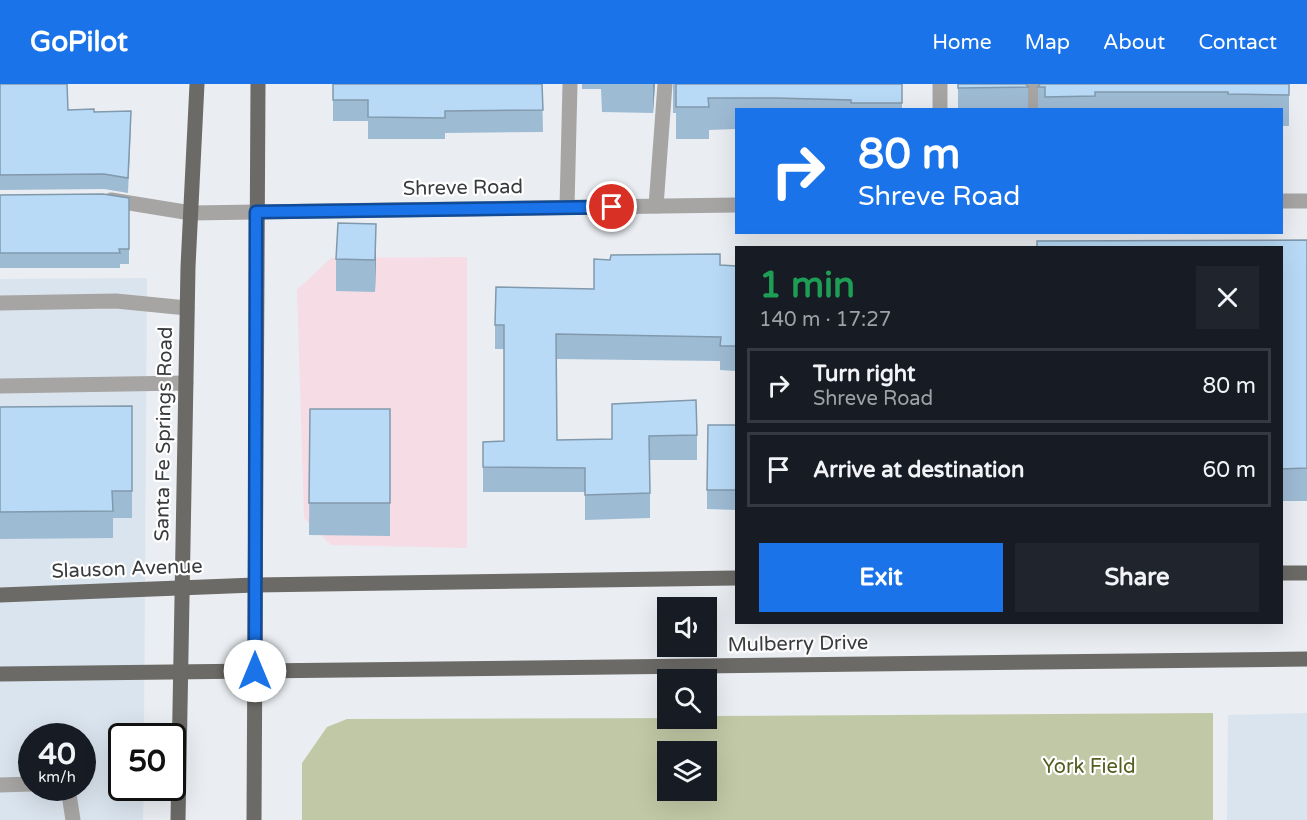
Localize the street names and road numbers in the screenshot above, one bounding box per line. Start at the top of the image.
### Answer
street label: Shreve Road [403,175,523,201]
street label: Santa Fe Springs Road [150,326,178,542]
street label: Slauson Avenue [51,554,203,584]
street label: Mulberry Drive [727,631,869,657]

